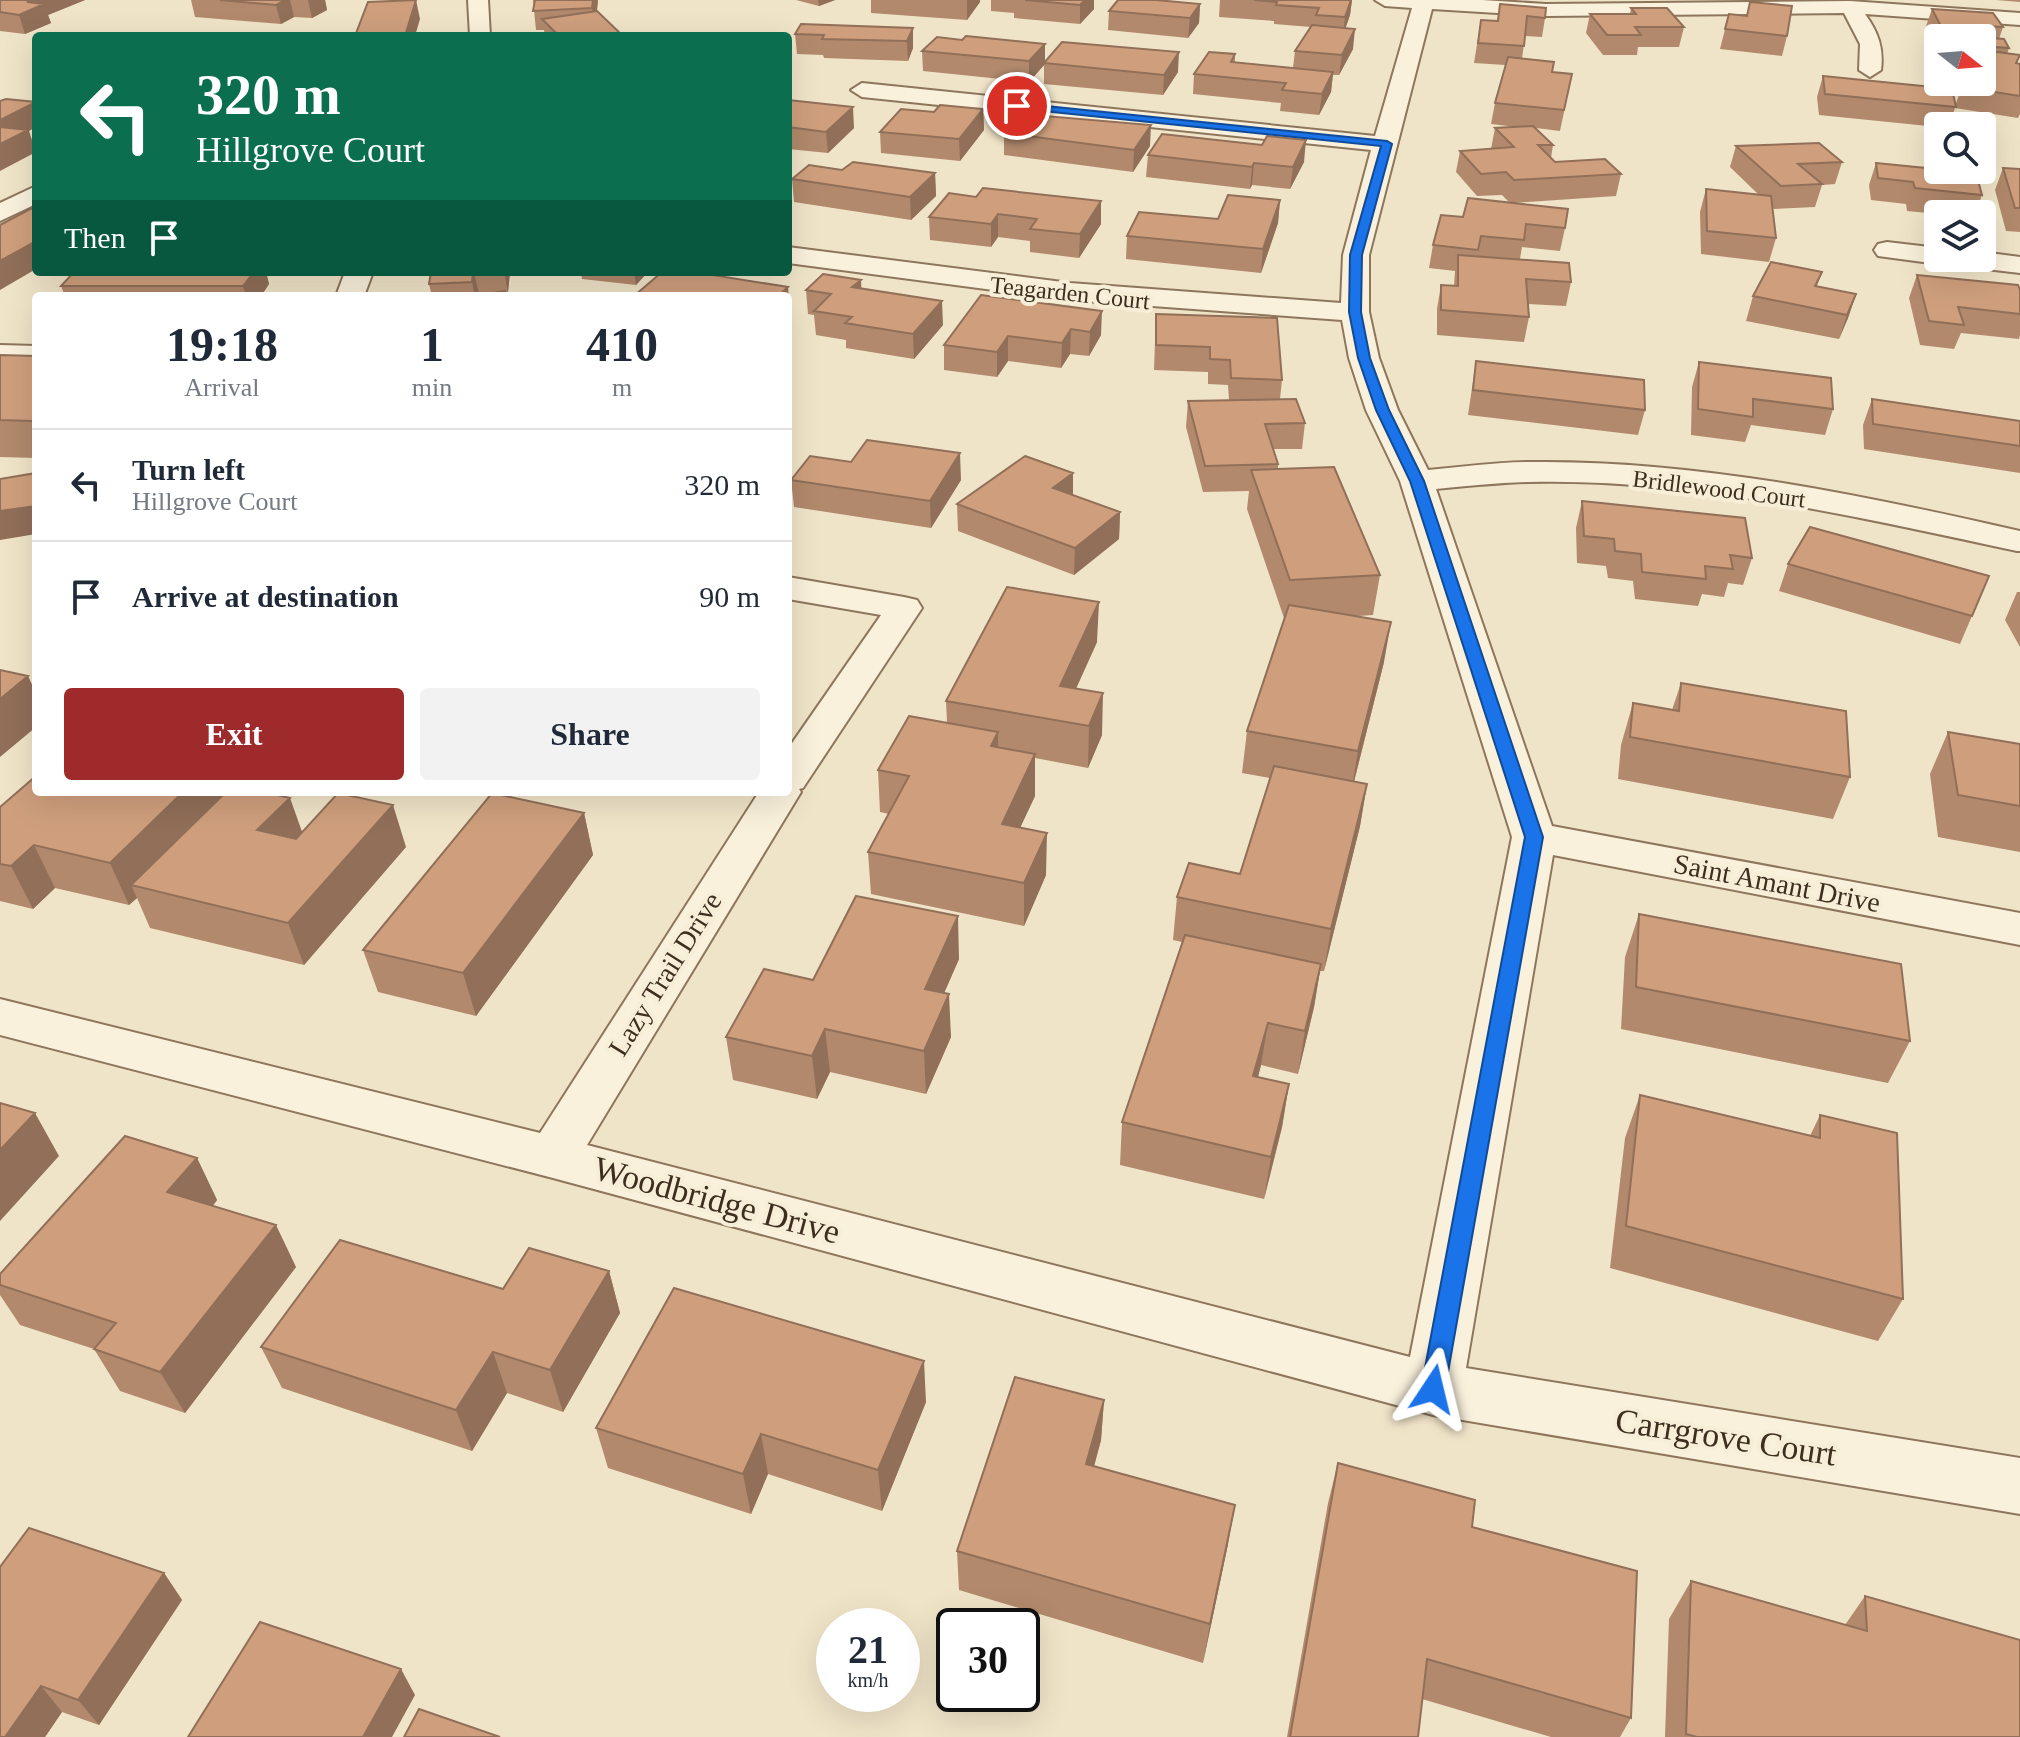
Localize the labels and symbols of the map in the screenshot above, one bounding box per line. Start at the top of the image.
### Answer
north arrow [1924,24,1996,96]
pin [983,72,1051,140]
street label: Teagarden Court [989,272,1151,314]
street label: Bridlewood Court [1631,465,1807,513]
street label: Saint Amant Drive [1671,848,1883,918]
street label: Lazy Trail Drive [602,887,728,1061]
street label: Woodbridge Drive [590,1149,844,1251]
position arrow [1391,1347,1475,1431]
street label: Carrgrove Court [1613,1401,1840,1473]
speed limit sign: 30 [936,1608,1040,1712]

